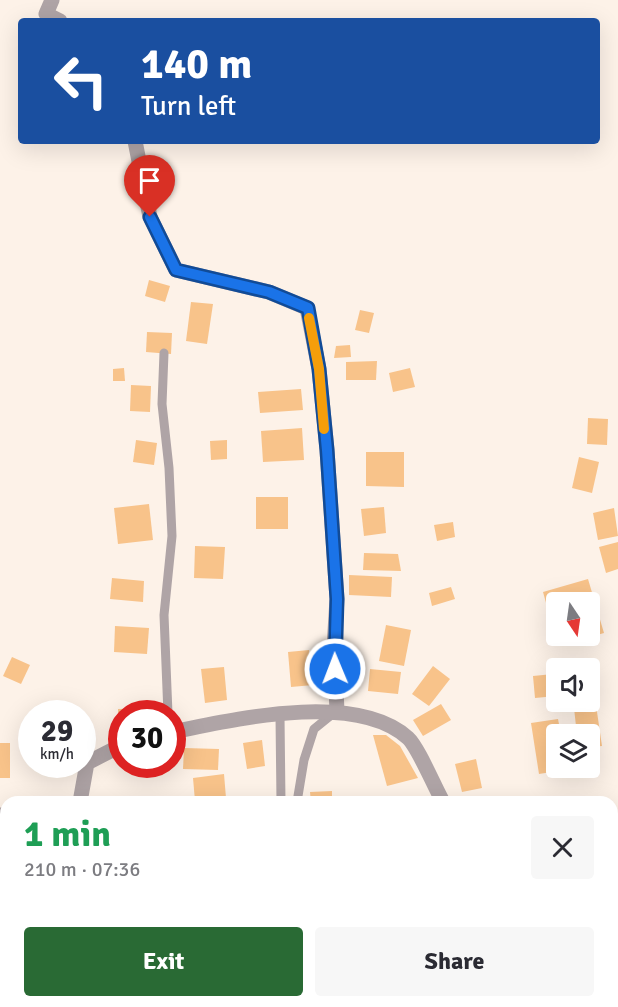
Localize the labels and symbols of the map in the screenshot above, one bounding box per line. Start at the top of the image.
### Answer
pin [124,155,175,217]
north arrow [546,592,600,646]
position arrow [303,637,367,701]
speed limit sign: 30 [108,700,186,778]

